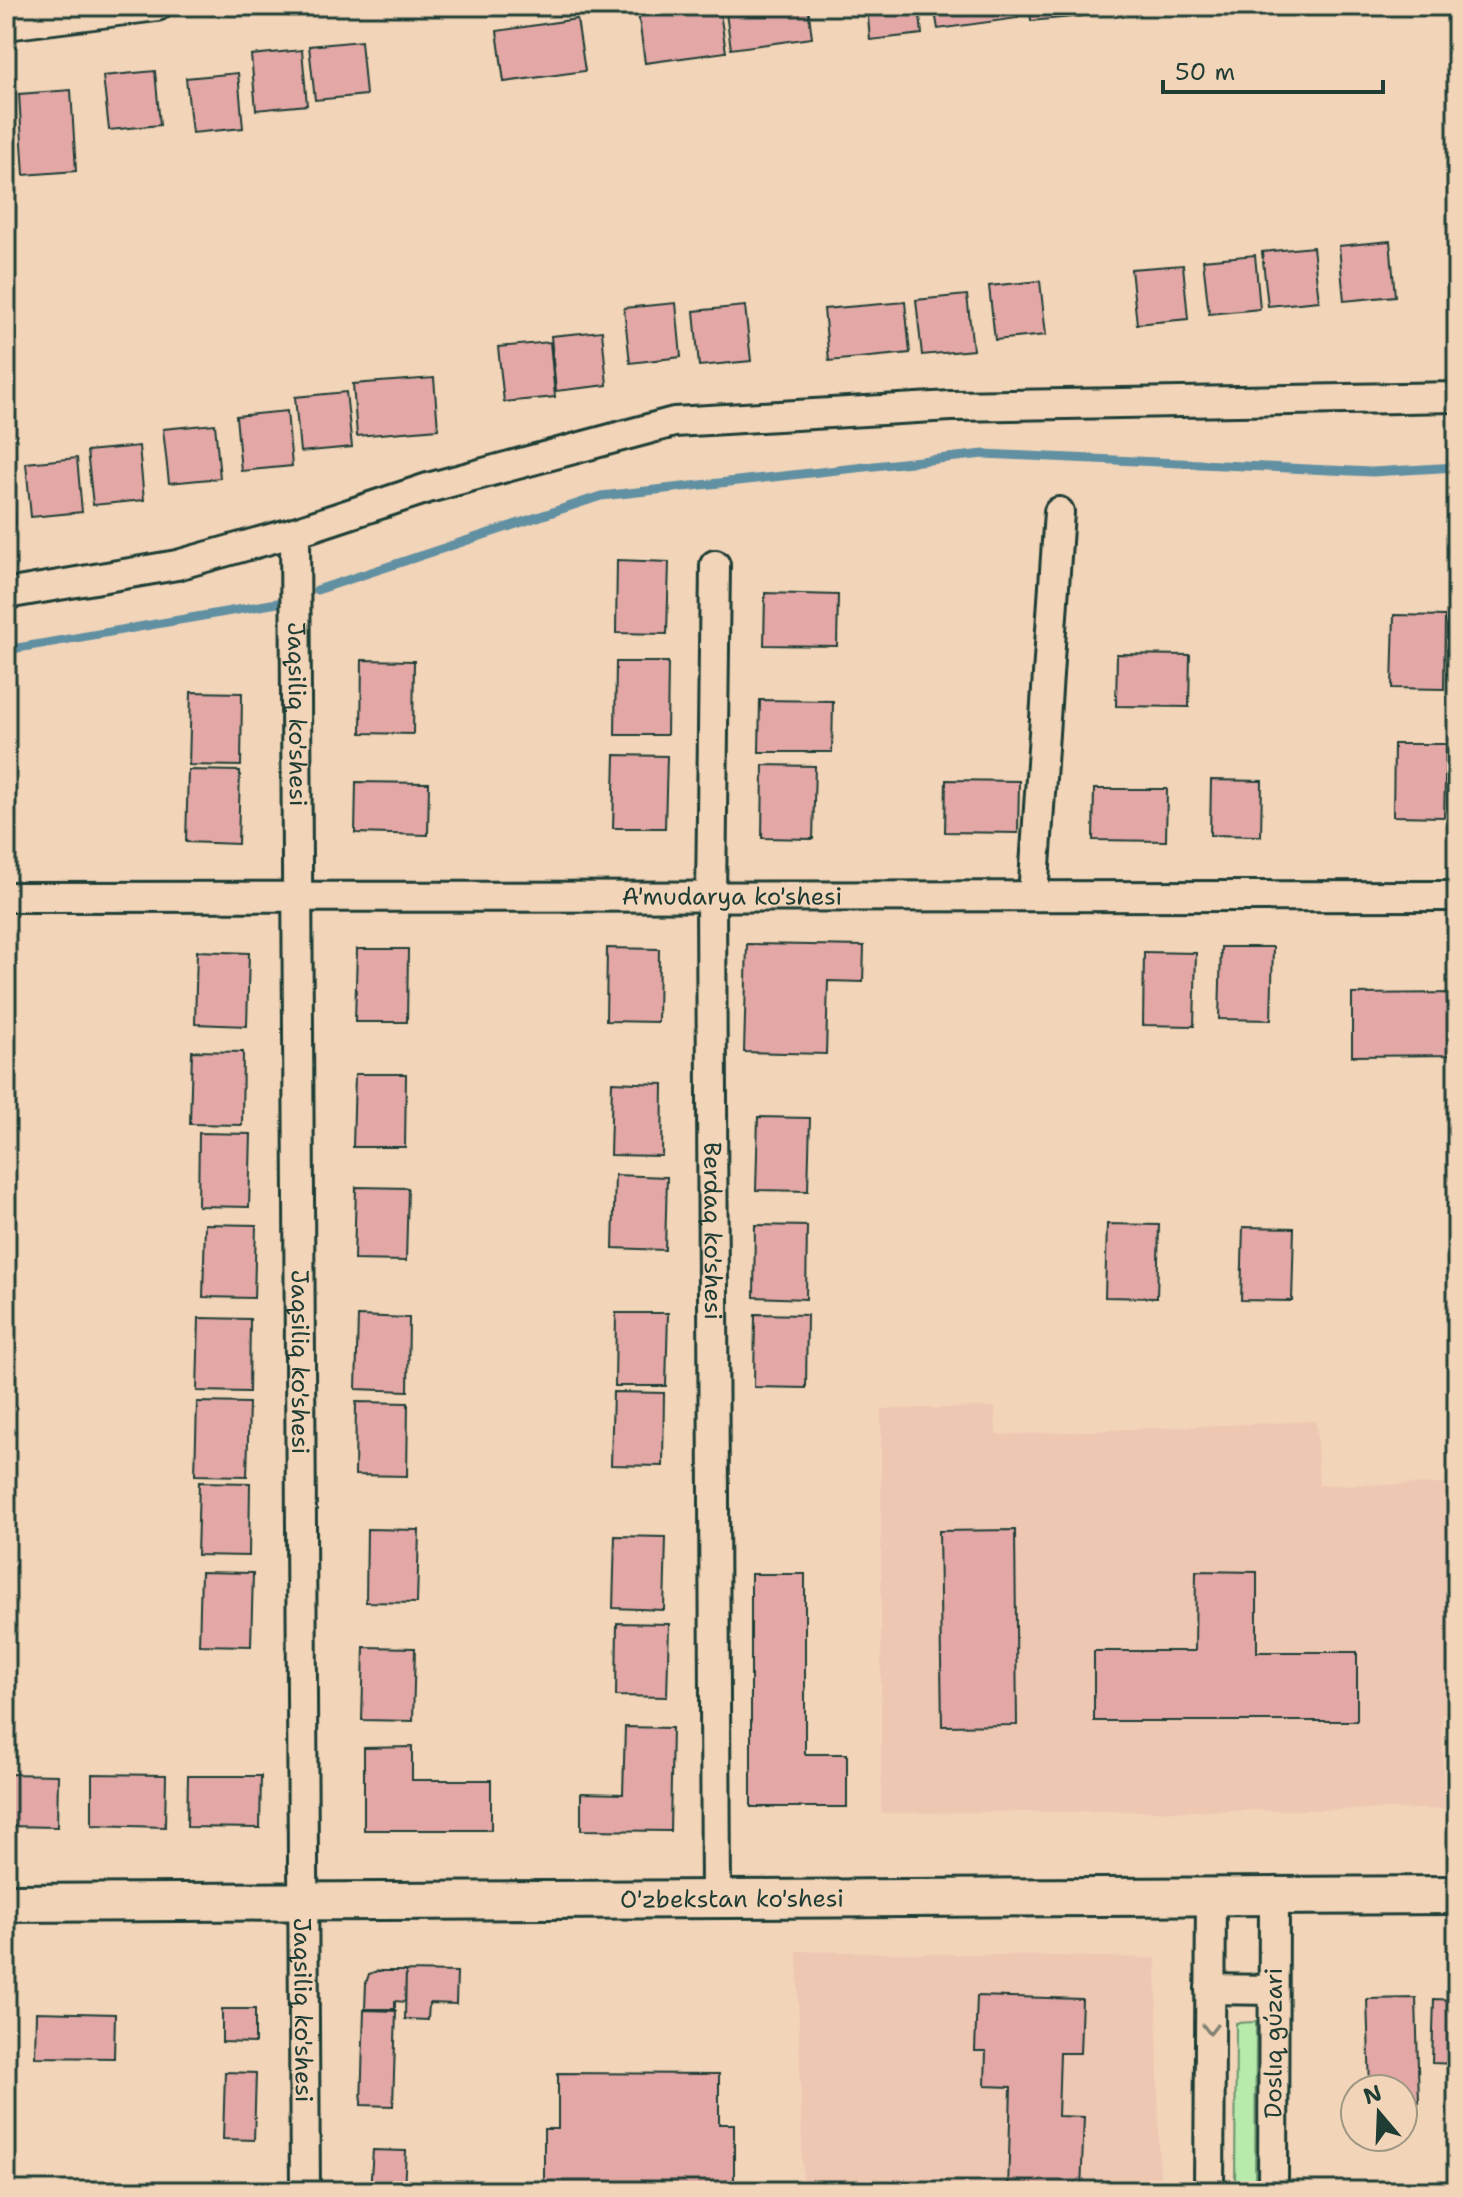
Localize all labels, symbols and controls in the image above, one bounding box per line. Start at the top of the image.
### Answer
scale bar [1163,44,1383,94]
text: 50 m [1175,56,1235,88]
street label: Jaqsiliq ko'shesi [280,621,314,807]
street label: A'mudarya ko'shesi [622,880,842,913]
street label: Berdaq ko'shesi [696,1142,729,1320]
street label: Jaqsiliq ko'shesi [284,1270,316,1454]
street label: O'zbekstan ko'shesi [620,1882,844,1916]
street label: Jaqsiliq ko'shesi [286,1917,320,2103]
street label: Doslıq gúzari [1257,1968,1290,2118]
one-way arrow [1201,2023,1219,2036]
north arrow [1339,2073,1419,2153]
text: N [1360,2078,1386,2111]

